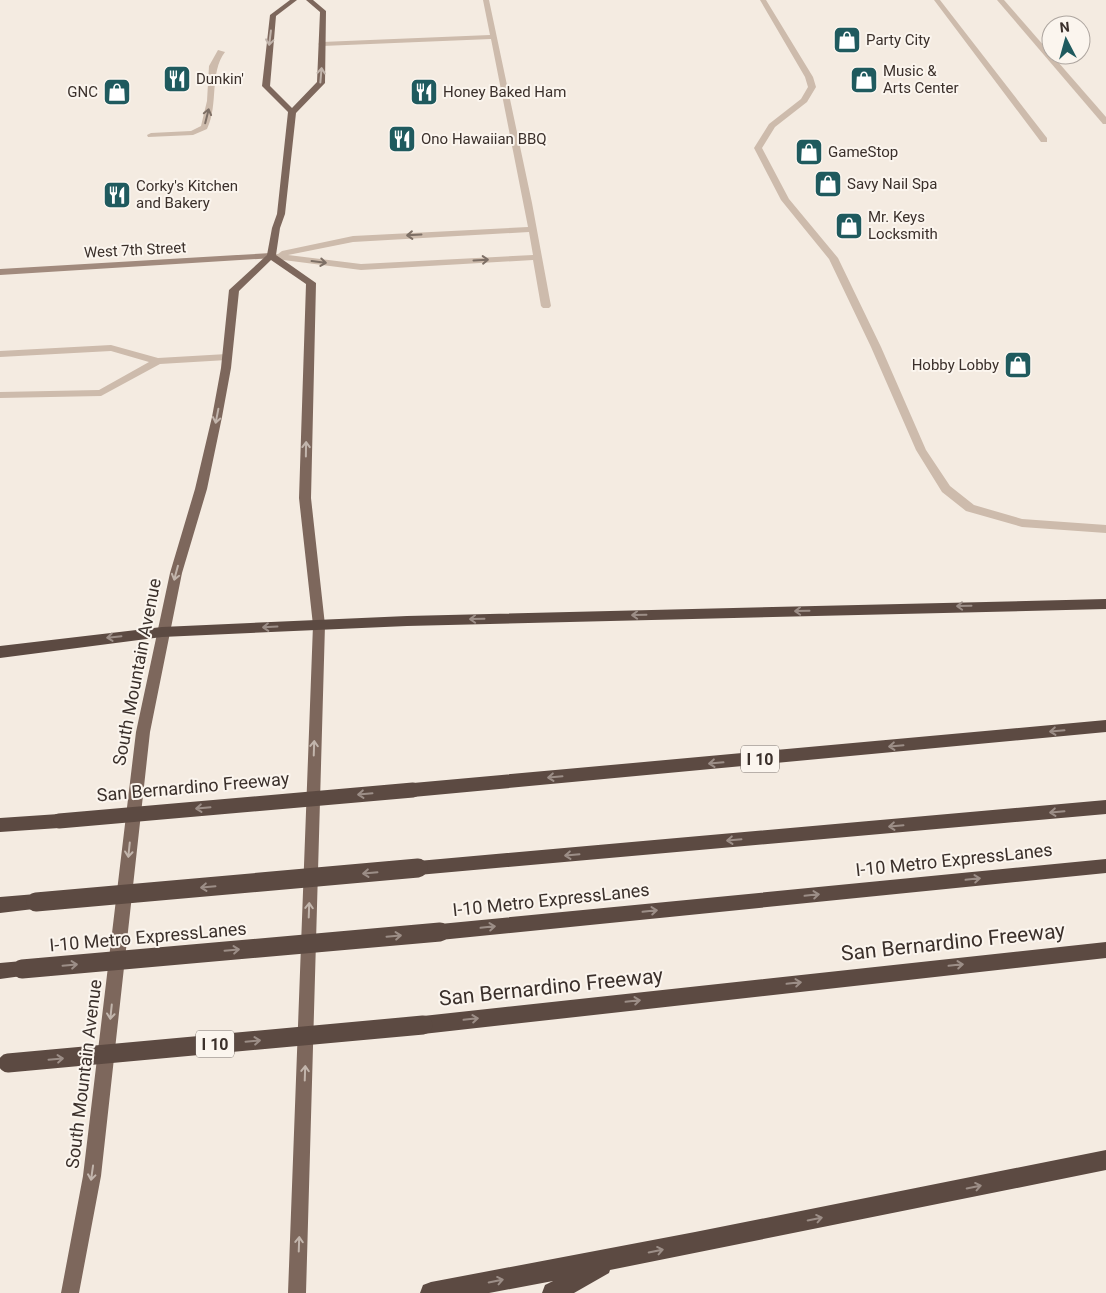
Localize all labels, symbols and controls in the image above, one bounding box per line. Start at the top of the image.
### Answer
north arrow [1041,15,1091,65]
text: N [1059,19,1070,36]
shop icon: Party City [832,25,862,55]
one-way arrow [265,29,275,45]
place label: Party City [866,31,930,49]
place label: Music & Arts Center [883,62,959,97]
restaurant icon: Dunkin' [162,64,192,94]
shop icon: Music & Arts Center [849,65,879,95]
one-way arrow [316,68,326,84]
place label: Dunkin' [196,70,244,88]
shop icon: GNC [102,77,132,107]
restaurant icon: Honey Baked Ham [409,77,439,107]
place label: GNC [67,83,98,101]
place label: Honey Baked Ham [443,83,566,101]
one-way arrow [203,108,212,124]
restaurant icon: Ono Hawaiian BBQ [387,124,417,154]
place label: Ono Hawaiian BBQ [421,130,547,148]
shop icon: GameStop [794,137,824,167]
place label: GameStop [828,143,898,161]
shop icon: Savy Nail Spa [813,169,843,199]
place label: Savy Nail Spa [847,175,937,193]
place label: Corky's Kitchen and Bakery [136,177,238,212]
restaurant icon: Corky's Kitchen and Bakery [102,180,132,210]
place label: Mr. Keys Locksmith [868,208,938,243]
shop icon: Mr. Keys Locksmith [834,211,864,241]
one-way arrow [406,231,422,240]
street label: West 7th Street [83,238,187,262]
one-way arrow [473,256,489,265]
one-way arrow [311,257,327,267]
shop icon: Hobby Lobby [1003,350,1033,380]
place label: Hobby Lobby [912,356,999,374]
one-way arrow [212,407,221,423]
one-way arrow [301,442,310,458]
one-way arrow [171,564,180,580]
street label: South Mountain Avenue [108,576,165,767]
one-way arrow [956,602,972,611]
one-way arrow [794,606,810,615]
one-way arrow [631,610,648,620]
one-way arrow [469,614,485,624]
one-way arrow [263,622,279,632]
one-way arrow [106,632,122,642]
one-way arrow [1050,726,1066,736]
one-way arrow [310,740,319,756]
one-way arrow [888,741,904,751]
road number: I 10 [741,746,779,772]
one-way arrow [709,758,725,767]
street label: San Bernardino Freeway [96,768,291,805]
one-way arrow [547,773,563,782]
one-way arrow [357,789,373,799]
one-way arrow [195,803,211,813]
one-way arrow [1050,807,1066,816]
one-way arrow [888,821,904,831]
one-way arrow [726,836,742,845]
street label: I-10 Metro ExpressLanes [854,839,1053,880]
one-way arrow [124,842,134,858]
one-way arrow [564,850,580,860]
one-way arrow [362,868,378,877]
one-way arrow [965,874,981,884]
street label: I-10 Metro ExpressLanes [451,879,650,920]
one-way arrow [200,882,216,892]
one-way arrow [803,890,819,900]
one-way arrow [305,903,314,919]
one-way arrow [642,907,658,916]
street label: I-10 Metro ExpressLanes [48,917,247,956]
street label: San Bernardino Freeway [840,918,1066,966]
one-way arrow [480,923,496,932]
one-way arrow [386,931,402,941]
one-way arrow [224,946,240,955]
one-way arrow [62,960,78,969]
one-way arrow [948,961,964,970]
street label: San Bernardino Freeway [438,963,664,1011]
street label: South Mountain Avenue [61,978,106,1170]
one-way arrow [786,978,802,988]
one-way arrow [625,996,641,1006]
one-way arrow [106,1003,116,1019]
one-way arrow [463,1015,479,1024]
road number: I 10 [196,1030,234,1058]
one-way arrow [245,1036,261,1045]
one-way arrow [48,1054,64,1064]
one-way arrow [300,1065,309,1081]
one-way arrow [87,1165,97,1181]
one-way arrow [966,1182,982,1191]
one-way arrow [807,1214,823,1223]
one-way arrow [294,1237,304,1253]
one-way arrow [647,1245,663,1255]
one-way arrow [488,1276,504,1286]

